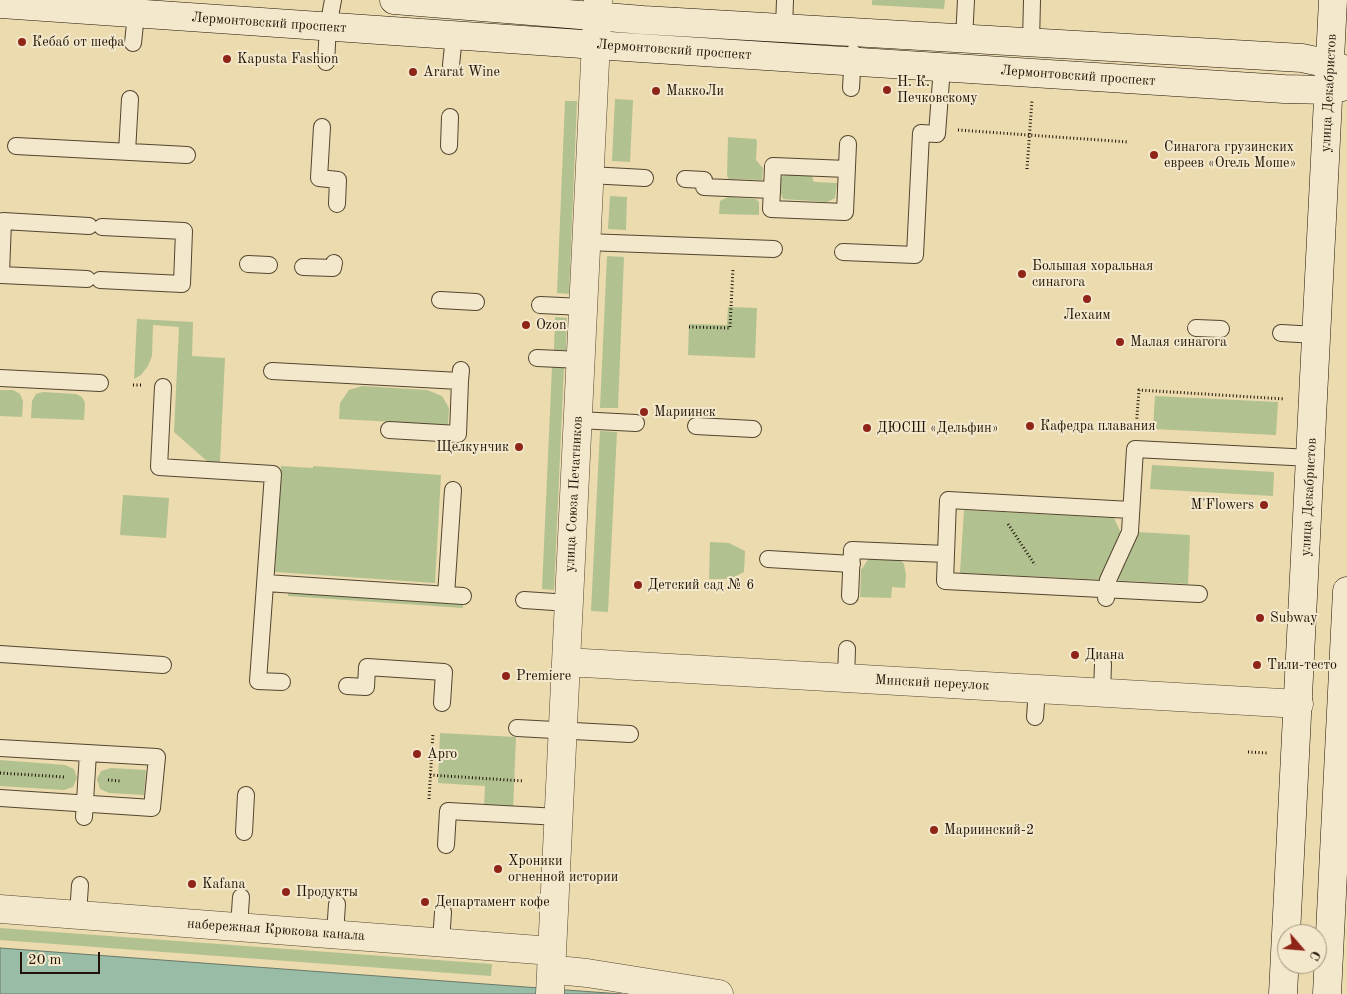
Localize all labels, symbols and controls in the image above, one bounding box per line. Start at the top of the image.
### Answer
street label: Лермонтовский проспект [191,9,347,37]
street label: улица Декабристов [1318,33,1340,153]
place label: Кебаб от шефа [32,34,124,50]
marker: Кебаб от шефа [16,36,28,48]
street label: Лермонтовский проспект [596,36,752,64]
place label: Kapusta Fashion [237,51,338,67]
marker: Kapusta Fashion [221,53,233,65]
street label: Лермонтовский проспект [1000,62,1156,90]
place label: Ararat Wine [423,64,500,80]
marker: Ararat Wine [407,66,419,78]
place label: Н. К. Печковскому [897,74,978,106]
place label: МаккоЛи [666,83,724,99]
marker: Н. К. Печковскому [881,84,893,96]
marker: МаккоЛи [650,85,662,97]
place label: Синагога грузинских евреев «Огель Моше» [1164,139,1296,172]
marker: Синагога грузинских евреев «Огель Моше» [1148,149,1160,161]
place label: Большая хоральная синагога [1032,258,1153,290]
marker: Большая хоральная синагога [1016,268,1028,280]
marker: Лехаим [1081,293,1093,305]
place label: Лехаим [1063,307,1111,323]
place label: Ozon [536,317,566,333]
marker: Ozon [520,319,532,331]
place label: Малая синагога [1130,334,1227,350]
marker: Малая синагога [1114,336,1126,348]
place label: Мариинск [654,404,716,420]
marker: Мариинск [638,406,650,418]
street label: улица Союза Печатников [562,416,586,572]
place label: Кафедра плавания [1040,418,1156,434]
place label: ДЮСШ «Дельфин» [877,420,998,436]
marker: Кафедра плавания [1024,420,1036,432]
marker: ДЮСШ «Дельфин» [861,422,873,434]
street label: улица Декабристов [1298,437,1320,557]
place label: Щелкунчик [436,439,509,455]
marker: Щелкунчик [513,441,525,453]
place label: M'Flowers [1190,497,1254,513]
marker: M'Flowers [1258,499,1270,511]
place label: Детский сад № 6 [648,577,754,593]
marker: Детский сад № 6 [632,579,644,591]
place label: Subway [1270,610,1318,626]
marker: Subway [1254,612,1266,624]
place label: Диана [1085,647,1124,663]
marker: Диана [1069,649,1081,661]
place label: Тили-тесто [1267,657,1337,673]
marker: Тили-тесто [1251,659,1263,671]
place label: Premiere [516,668,571,684]
marker: Premiere [500,670,512,682]
street label: Минский переулок [874,672,990,694]
place label: Арго [427,746,457,762]
marker: Арго [411,748,423,760]
place label: Мариинский-2 [944,822,1034,838]
marker: Мариинский-2 [928,824,940,836]
place label: Хроники огненной истории [508,853,618,886]
marker: Хроники огненной истории [492,863,504,875]
place label: Kafana [202,876,246,892]
marker: Kafana [186,878,198,890]
place label: Продукты [296,884,358,900]
marker: Продукты [280,886,292,898]
place label: Департамент кофе [435,894,550,910]
marker: Департамент кофе [419,896,431,908]
street label: набережная Крюкова канала [186,915,366,945]
north arrow [1277,924,1327,974]
scale bar [22,942,102,974]
text: С [1306,948,1323,963]
text: 20 m [28,953,62,968]

